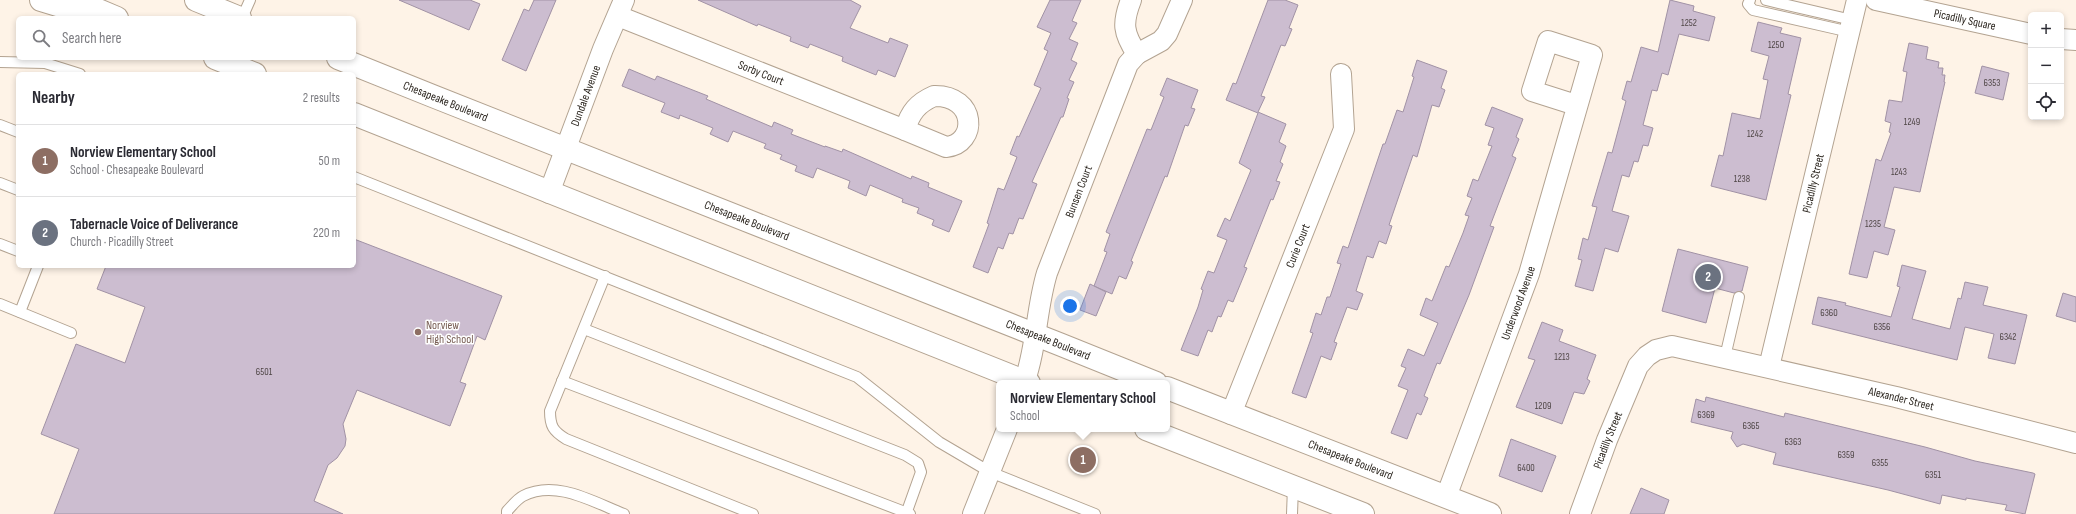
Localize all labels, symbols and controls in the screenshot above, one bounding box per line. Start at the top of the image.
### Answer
street label: Picadilly Square [1933,5,1997,34]
map controls [2028,12,2064,120]
button: + [2028,12,2064,48]
search box [16,16,356,60]
house number: 1252 [1681,17,1697,29]
icon: search [30,27,52,49]
text: Search here [62,29,122,48]
house number: 1250 [1768,39,1784,51]
button: − [2028,48,2064,84]
street label: Sorby Court [736,57,787,89]
street label: Dundale Avenue [567,63,604,128]
house number: 6353 [1984,77,2000,89]
street label: Chesapeake Boulevard [401,78,490,125]
button: locate [2028,84,2064,120]
text: Nearby [32,88,75,108]
text: 2 results [303,90,340,106]
house number: 1249 [1904,116,1920,128]
house number: 1242 [1747,128,1763,140]
text: Norview Elementary School [70,143,216,162]
street label: Picadilly Street [1799,152,1827,214]
text: 1 [42,153,48,169]
text: 50 m [319,153,340,169]
text: School · Chesapeake Boulevard [70,162,204,178]
street label: Bunsen Court [1062,163,1096,220]
house number: 1243 [1891,166,1907,178]
house number: 1238 [1734,173,1750,185]
street label: Chesapeake Boulevard [702,197,792,244]
text: Tabernacle Voice of Deliverance [70,215,238,234]
house number: 1235 [1865,218,1881,230]
street label: Curie Court [1282,221,1313,270]
text: 2 [42,225,48,241]
text: 220 m [313,225,340,241]
text: Church · Picadilly Street [70,234,173,250]
pin: 2 [1695,262,1721,292]
street label: Underwood Avenue [1498,264,1538,342]
your location [1060,296,1080,316]
house number: 6360 [1820,307,1838,319]
street label: Chesapeake Boulevard [1004,316,1093,363]
place label: Norview High School [426,318,473,347]
house number: 6356 [1874,321,1890,333]
marker: Norview High School [413,327,423,337]
house number: 6342 [2000,331,2016,343]
house number: 1213 [1554,351,1570,363]
house number: 6501 [256,366,273,378]
popup [996,380,1170,432]
street label: Alexander Street [1866,383,1936,414]
text: Norview Elementary School [1010,389,1156,408]
house number: 1209 [1535,400,1551,412]
text: School [1010,408,1040,424]
street label: Picadilly Street [1590,409,1626,471]
house number: 6369 [1697,409,1715,421]
house number: 6365 [1743,420,1759,432]
street label: Chesapeake Boulevard [1306,436,1395,483]
house number: 6363 [1784,436,1802,448]
pin: 1 [1070,445,1096,475]
house number: 6359 [1837,449,1855,461]
house number: 6355 [1872,457,1888,469]
house number: 6400 [1517,462,1535,474]
house number: 6351 [1925,469,1942,481]

